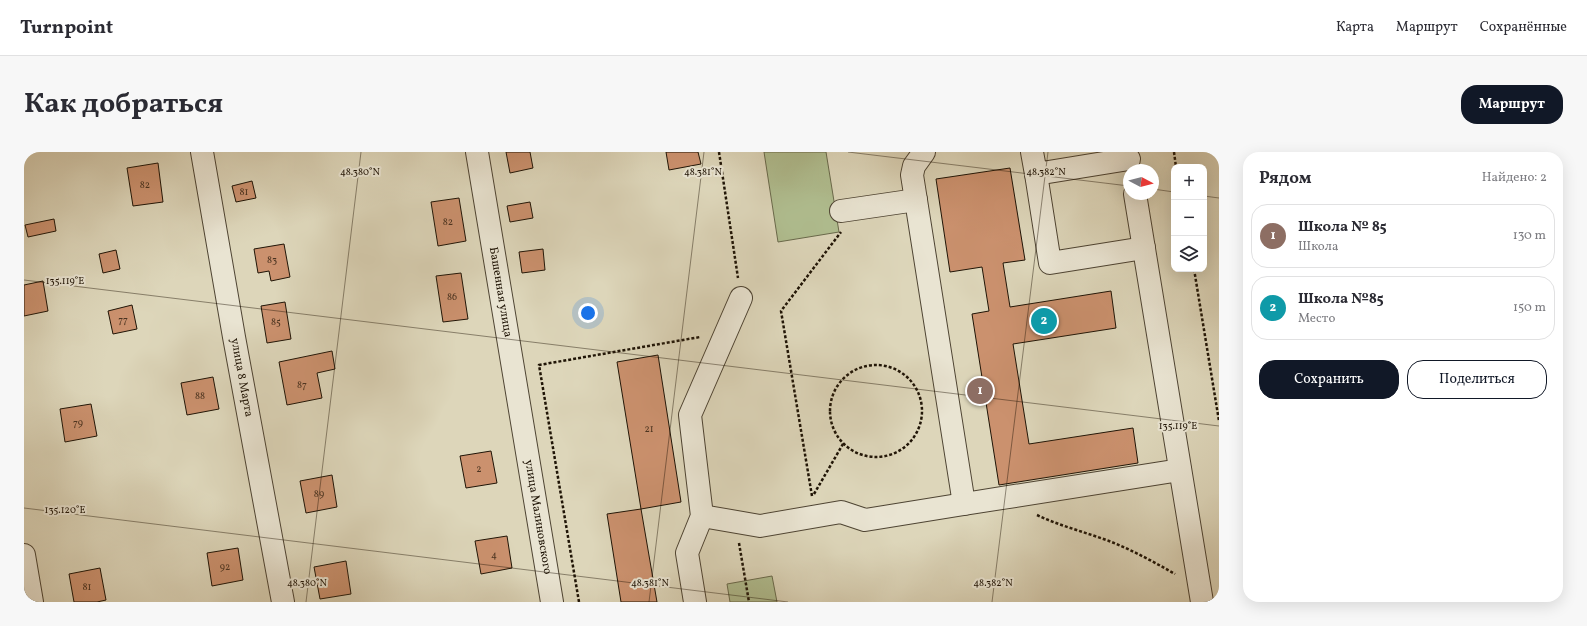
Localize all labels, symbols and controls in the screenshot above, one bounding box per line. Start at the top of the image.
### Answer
text: Turnpoint [20,15,113,41]
text: Карта [1336,18,1374,37]
text: Маршрут [1396,18,1458,37]
text: Сохранённые [1480,18,1567,37]
text: Как добраться [24,85,223,124]
button: Маршрут [1461,85,1563,124]
north arrow [1123,164,1159,200]
map controls [1171,164,1207,272]
button: + [1171,164,1207,200]
text: 48.380°N [340,165,381,179]
text: 48.381°N [684,165,723,179]
text: 48.382°N [1026,165,1066,179]
text: Рядом [1259,167,1312,190]
text: Найдено: 2 [1482,169,1547,187]
house number: 82 [140,178,150,192]
house number: 81 [240,185,249,199]
button: − [1171,200,1207,236]
house number: 82 [443,215,453,229]
text: Школа № 85 [1298,217,1387,238]
text: 1 [1270,227,1276,245]
text: 130 m [1513,227,1546,245]
button: layers [1171,236,1207,272]
text: Школа [1298,238,1338,256]
street label: Башенная улица [485,246,516,339]
house number: 83 [267,253,277,267]
text: 135.119°E [46,274,84,288]
text: Школа №85 [1298,289,1384,310]
house number: 86 [447,290,457,304]
text: 2 [1270,299,1276,317]
text: 150 m [1513,299,1546,317]
your location [578,303,598,323]
pin: 2 [1031,306,1057,336]
text: Место [1298,310,1335,328]
house number: 77 [118,313,128,327]
house number: 85 [271,315,281,329]
street label: улица 8 Марта [226,337,257,418]
button: Сохранить [1259,360,1399,399]
button: Поделиться [1407,360,1547,399]
pin: 1 [967,376,993,406]
house number: 87 [297,378,307,392]
house number: 88 [195,389,205,403]
house number: 79 [73,416,83,430]
text: 135.119°E [1159,419,1197,433]
house number: 21 [644,422,654,436]
street label: улица Малиновского [520,458,555,576]
house number: 2 [476,462,482,476]
house number: 89 [314,487,324,501]
text: 135.120°E [45,503,85,517]
house number: 4 [491,548,497,562]
house number: 92 [220,560,230,574]
text: 48.380°N [287,576,328,590]
text: 48.381°N [631,576,670,590]
text: 48.382°N [973,576,1013,590]
house number: 81 [83,580,92,594]

